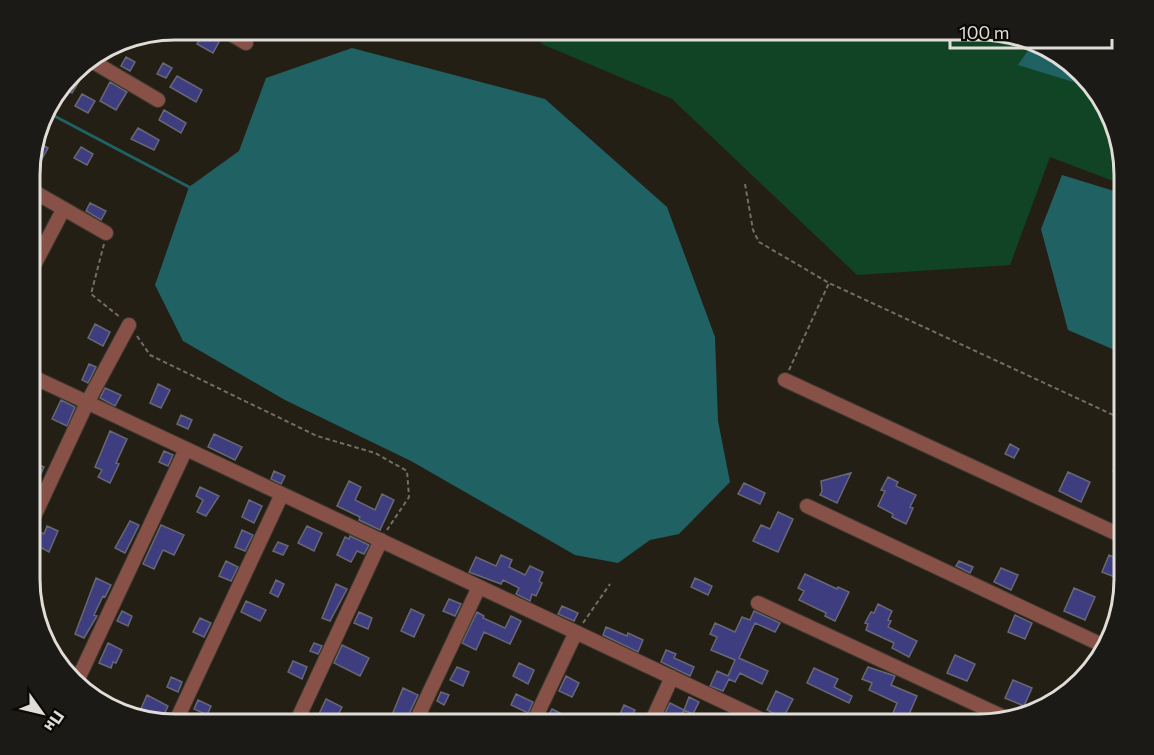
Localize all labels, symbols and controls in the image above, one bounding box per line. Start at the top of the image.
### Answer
scale bar [950,12,1112,50]
text: 100 m [959,21,1009,43]
north arrow [12,683,72,743]
text: Пн [41,708,69,736]

